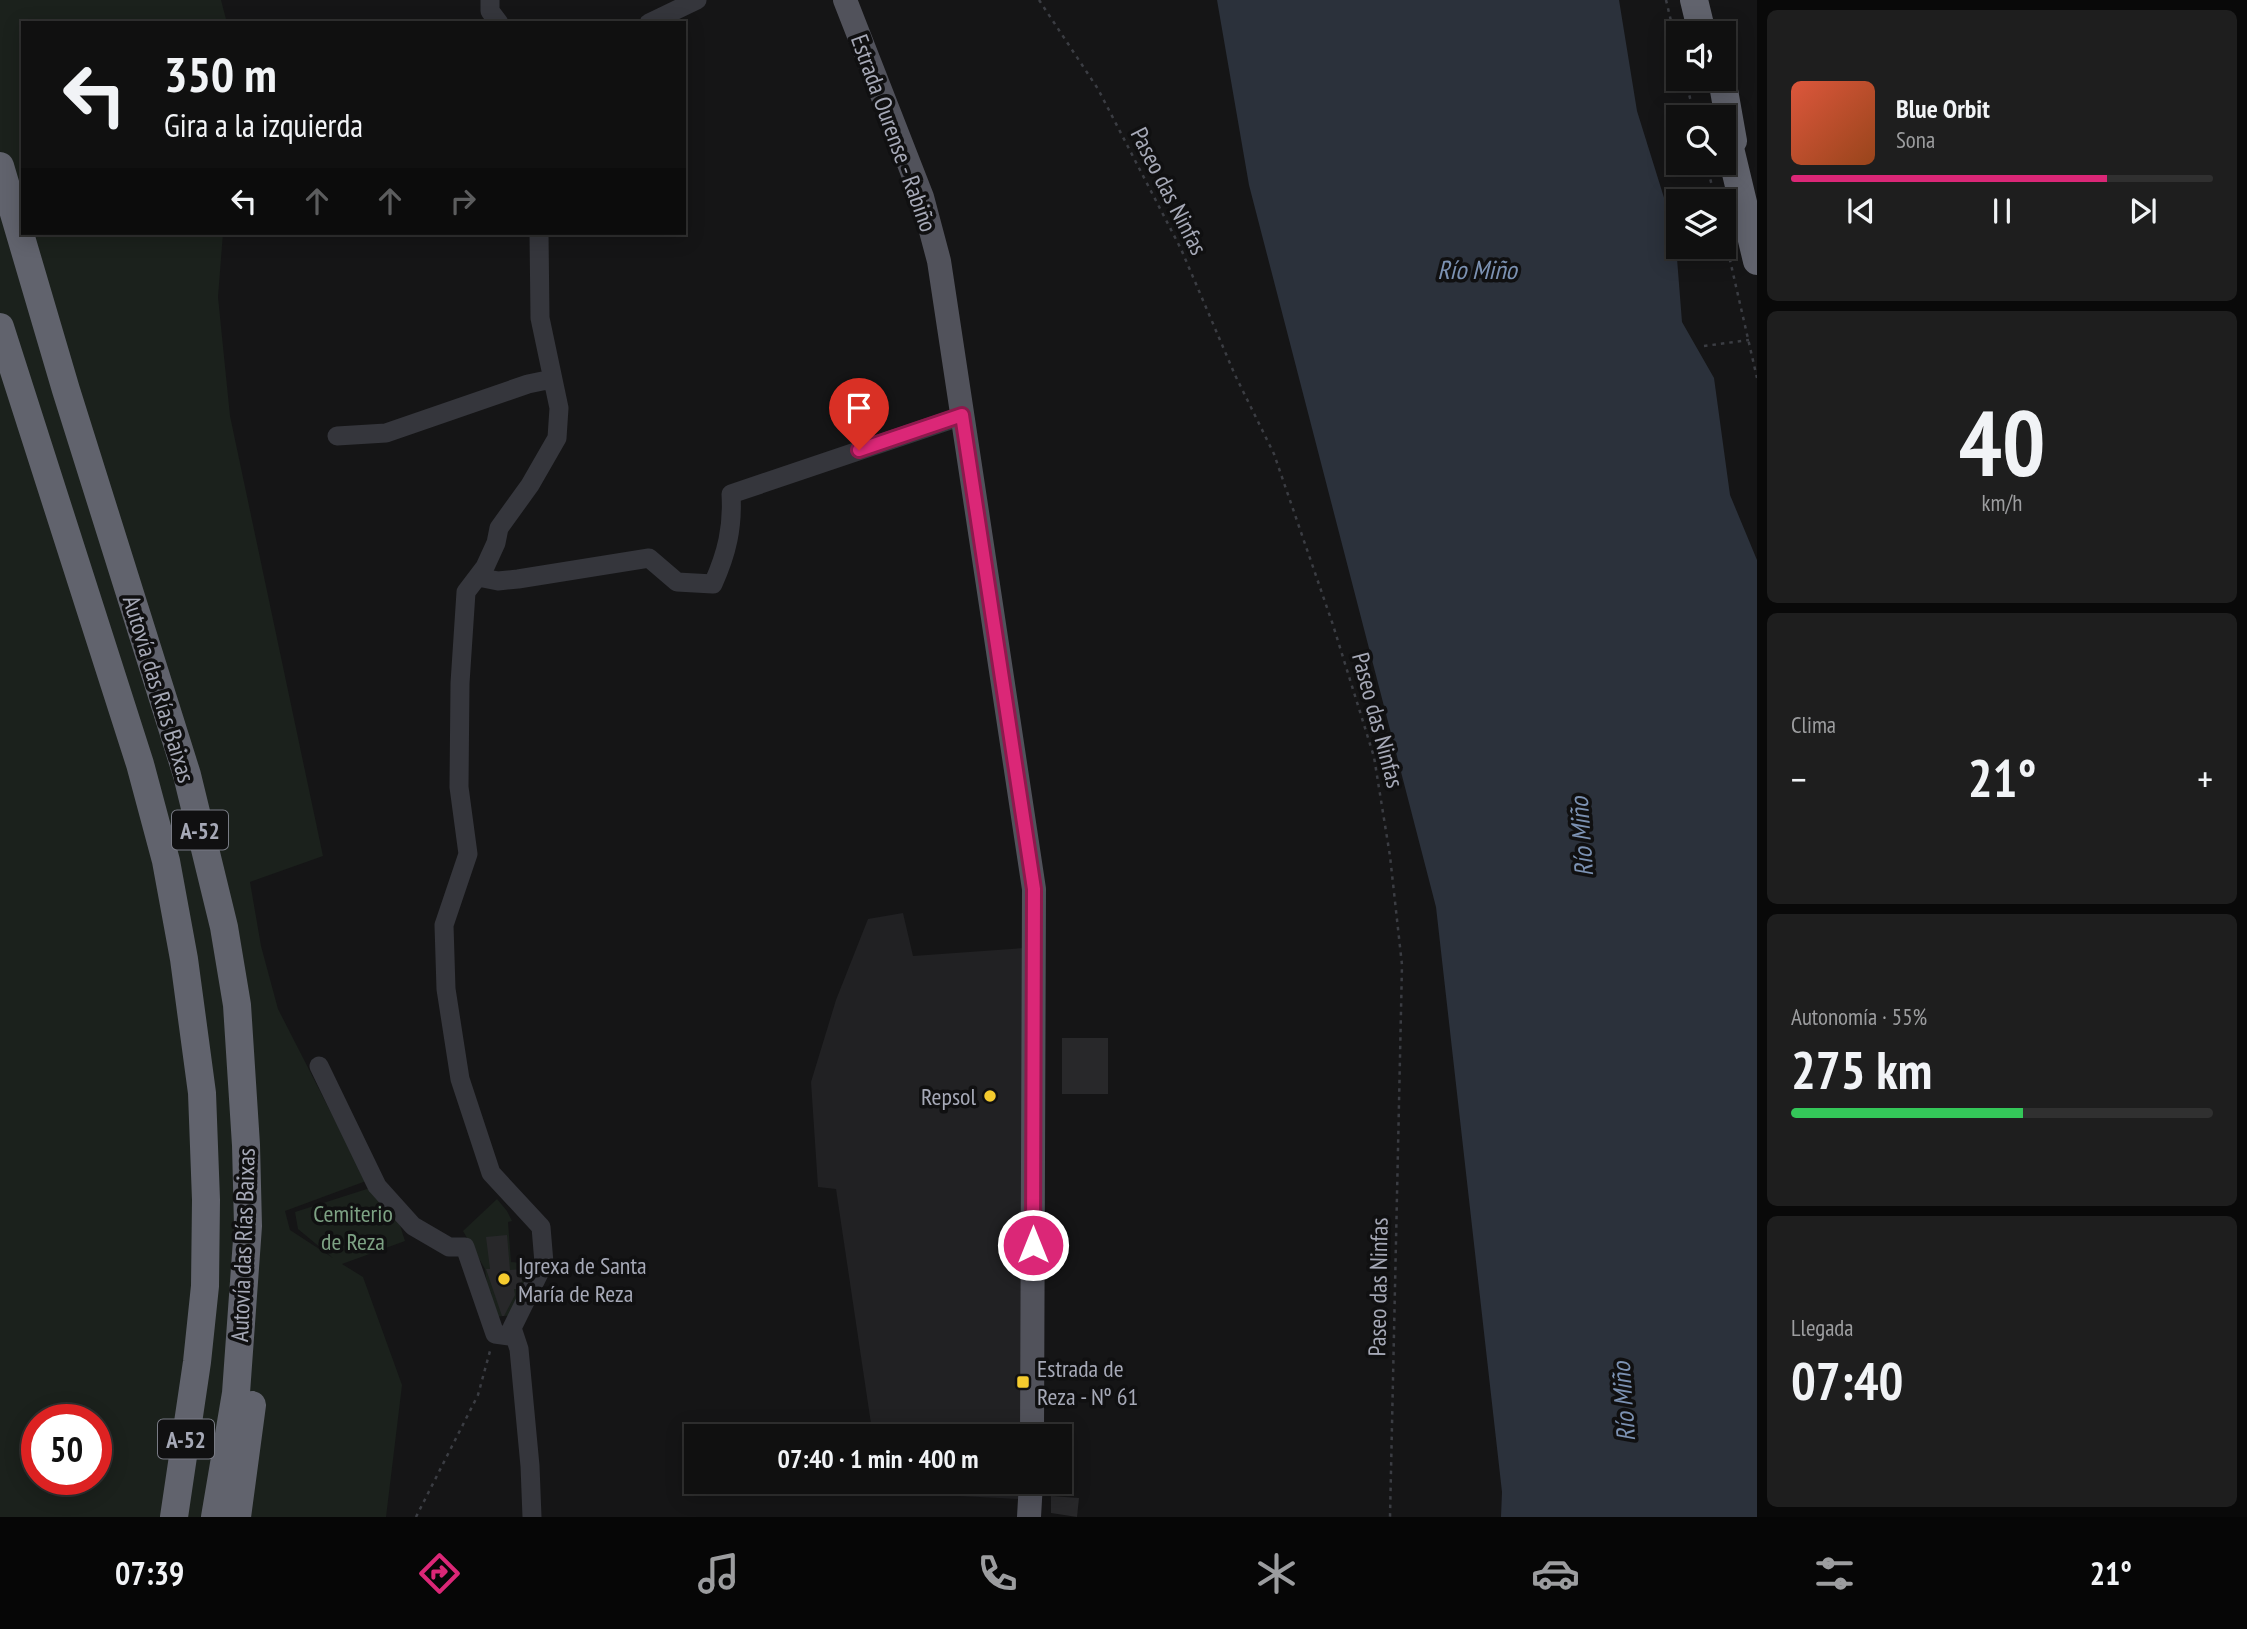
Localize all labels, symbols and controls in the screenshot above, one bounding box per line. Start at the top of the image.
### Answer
map controls [1666,21,1736,259]
button: sound [1666,21,1736,91]
street label: Estrada Ourense - Rabiño [844,30,944,236]
text: 350 m [164,42,277,106]
icon: left [49,49,140,140]
text: Blue Orbit [1896,92,1990,125]
text: Gira a la izquierda [164,104,363,146]
button: search [1666,105,1736,175]
street label: Paseo das Ninfas [1124,122,1214,260]
text: Sona [1896,125,1935,154]
icon: left [225,182,263,220]
icon: ahead [298,182,336,220]
icon: ahead [371,182,409,220]
icon: right [444,182,482,220]
button: layers [1666,189,1736,259]
icon: previous [1842,192,1880,230]
icon: pause [1983,192,2021,230]
icon: next [2124,192,2162,230]
water label: Río Miño [1437,253,1519,286]
pin [829,378,889,450]
text: 40 [1959,383,2046,501]
icon: arrive [840,389,878,427]
text: km/h [1982,488,2022,517]
street label: Autovía das Rías Baixas [116,592,202,786]
street label: Paseo das Ninfas [1345,649,1411,791]
text: Clima [1791,710,1836,739]
text: 21° [1968,744,2036,811]
text: − [1791,754,1807,803]
text: + [2197,754,2213,803]
water label: Río Miño [1562,794,1600,878]
road number: A-52 [172,810,228,850]
text: Autonomía · 55% [1791,1002,1927,1031]
text: 275 km [1791,1036,1932,1103]
place label: Repsol [921,1081,976,1112]
marker: Repsol [982,1088,998,1104]
street label: Autovía das Rías Baixas [224,1148,262,1342]
park label: Cemiterio de Reza [313,1198,393,1257]
position arrow [996,1208,1070,1282]
street label: Paseo das Ninfas [1361,1217,1395,1357]
place label: Igrexa de Santa María de Reza [518,1250,647,1309]
marker: Igrexa de Santa María de Reza [496,1271,512,1287]
text: Llegada [1791,1313,1854,1342]
text: 07:40 [1791,1347,1903,1414]
place label: Estrada de Reza - Nº 61 [1037,1353,1138,1412]
water label: Río Miño [1604,1359,1642,1443]
marker: Estrada de Reza - Nº 61 [1015,1374,1031,1390]
speed limit sign: 50 [21,1404,112,1495]
road number: A-52 [158,1420,214,1458]
text: 07:40 · 1 min · 400 m [778,1442,978,1475]
icon: directions [415,1549,464,1598]
icon: music [694,1549,743,1598]
icon: phone [973,1549,1022,1598]
icon: climate [1252,1549,1301,1598]
icon: car [1531,1549,1580,1598]
icon: filters [1810,1549,1859,1598]
text: 07:39 [115,1552,184,1594]
text: 21° [2090,1552,2132,1594]

